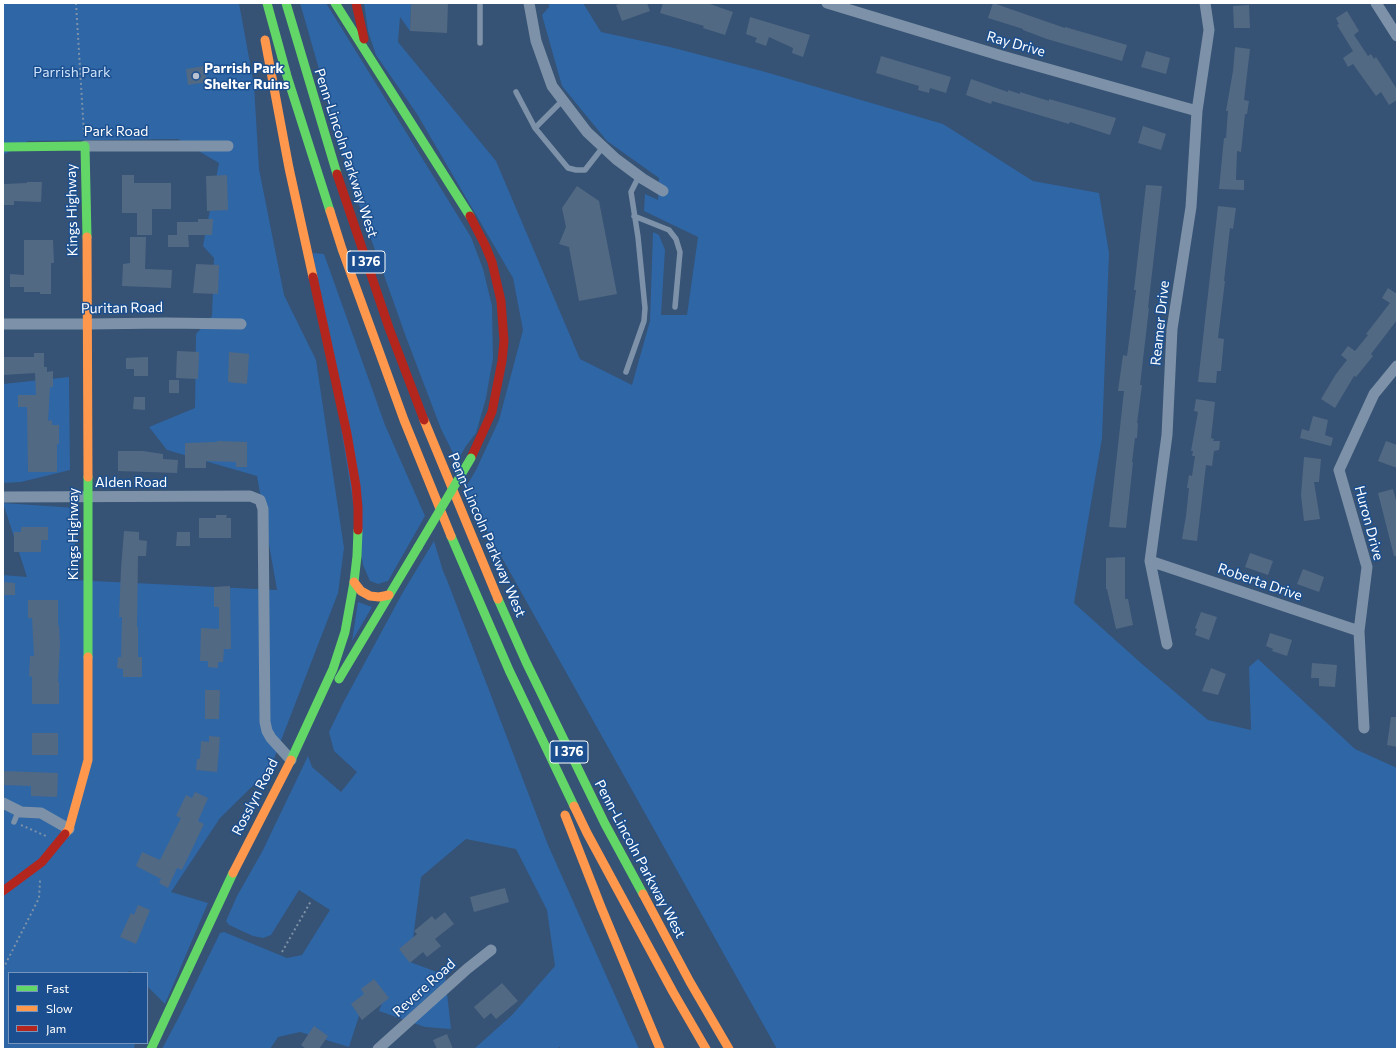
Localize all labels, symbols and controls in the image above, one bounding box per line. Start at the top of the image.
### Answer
street label: Ray Drive [985,28,1047,60]
place label: Parrish Park Shelter Ruins [204,60,289,92]
park label: Parrish Park [33,64,111,80]
street label: Penn-Lincoln Parkway West [311,66,381,240]
marker: Parrish Park Shelter Ruins [191,71,201,81]
street label: Park Road [84,123,148,139]
street label: Kings Highway [63,164,81,256]
road number: I 376 [347,251,385,273]
street label: Reamer Drive [1147,280,1173,366]
street label: Puritan Road [81,299,163,317]
street label: Penn-Lincoln Parkway West [445,450,529,620]
street label: Alden Road [95,474,167,490]
street label: Huron Drive [1351,484,1387,562]
street label: Kings Highway [65,488,81,580]
street label: Roberta Drive [1216,560,1304,604]
road number: I 376 [550,741,588,763]
street label: Rosslyn Road [228,756,282,838]
street label: Penn-Lincoln Parkway West [591,777,689,941]
street label: Revere Road [389,955,459,1021]
legend [8,972,148,1044]
text: Fast [46,981,69,995]
text: Slow [46,1001,73,1015]
text: Jam [46,1021,66,1035]

